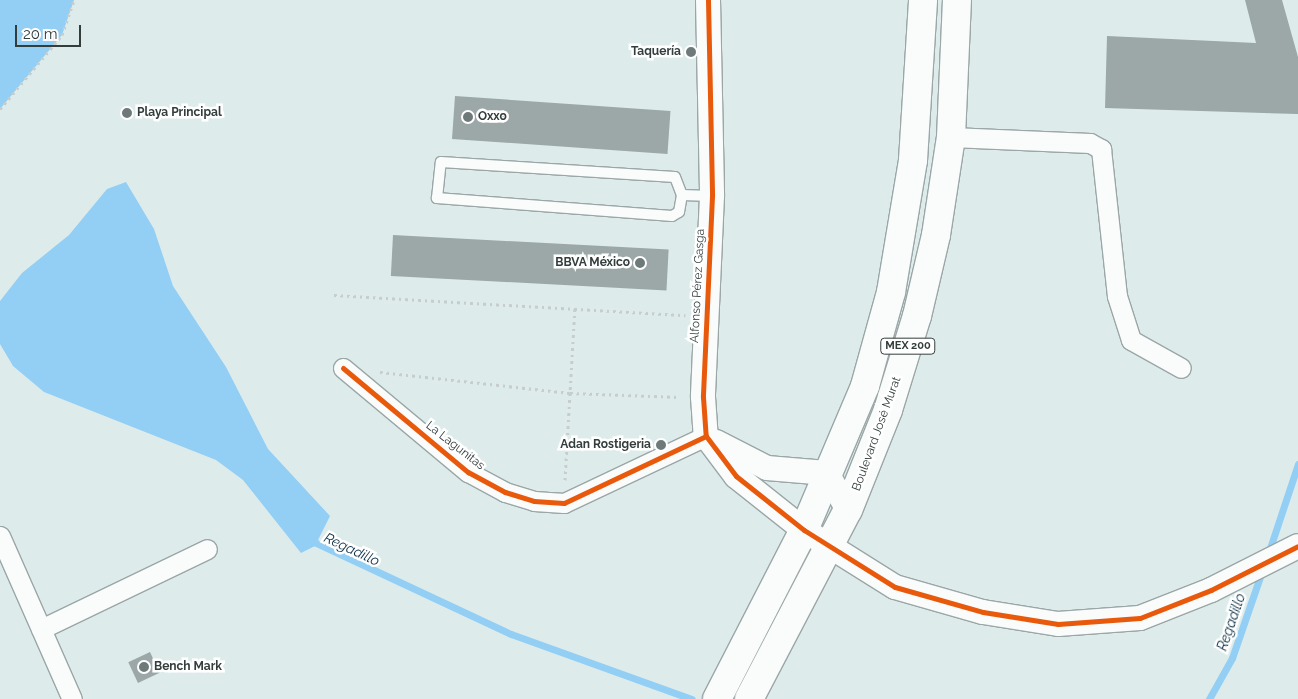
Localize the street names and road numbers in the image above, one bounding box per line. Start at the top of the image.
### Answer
street label: Alfonso Pérez Gasga [688,228,708,344]
road number: MEX 200 [879,338,937,354]
street label: Boulevard José Murat [850,375,904,493]
street label: La Lagunitas [423,419,487,473]

